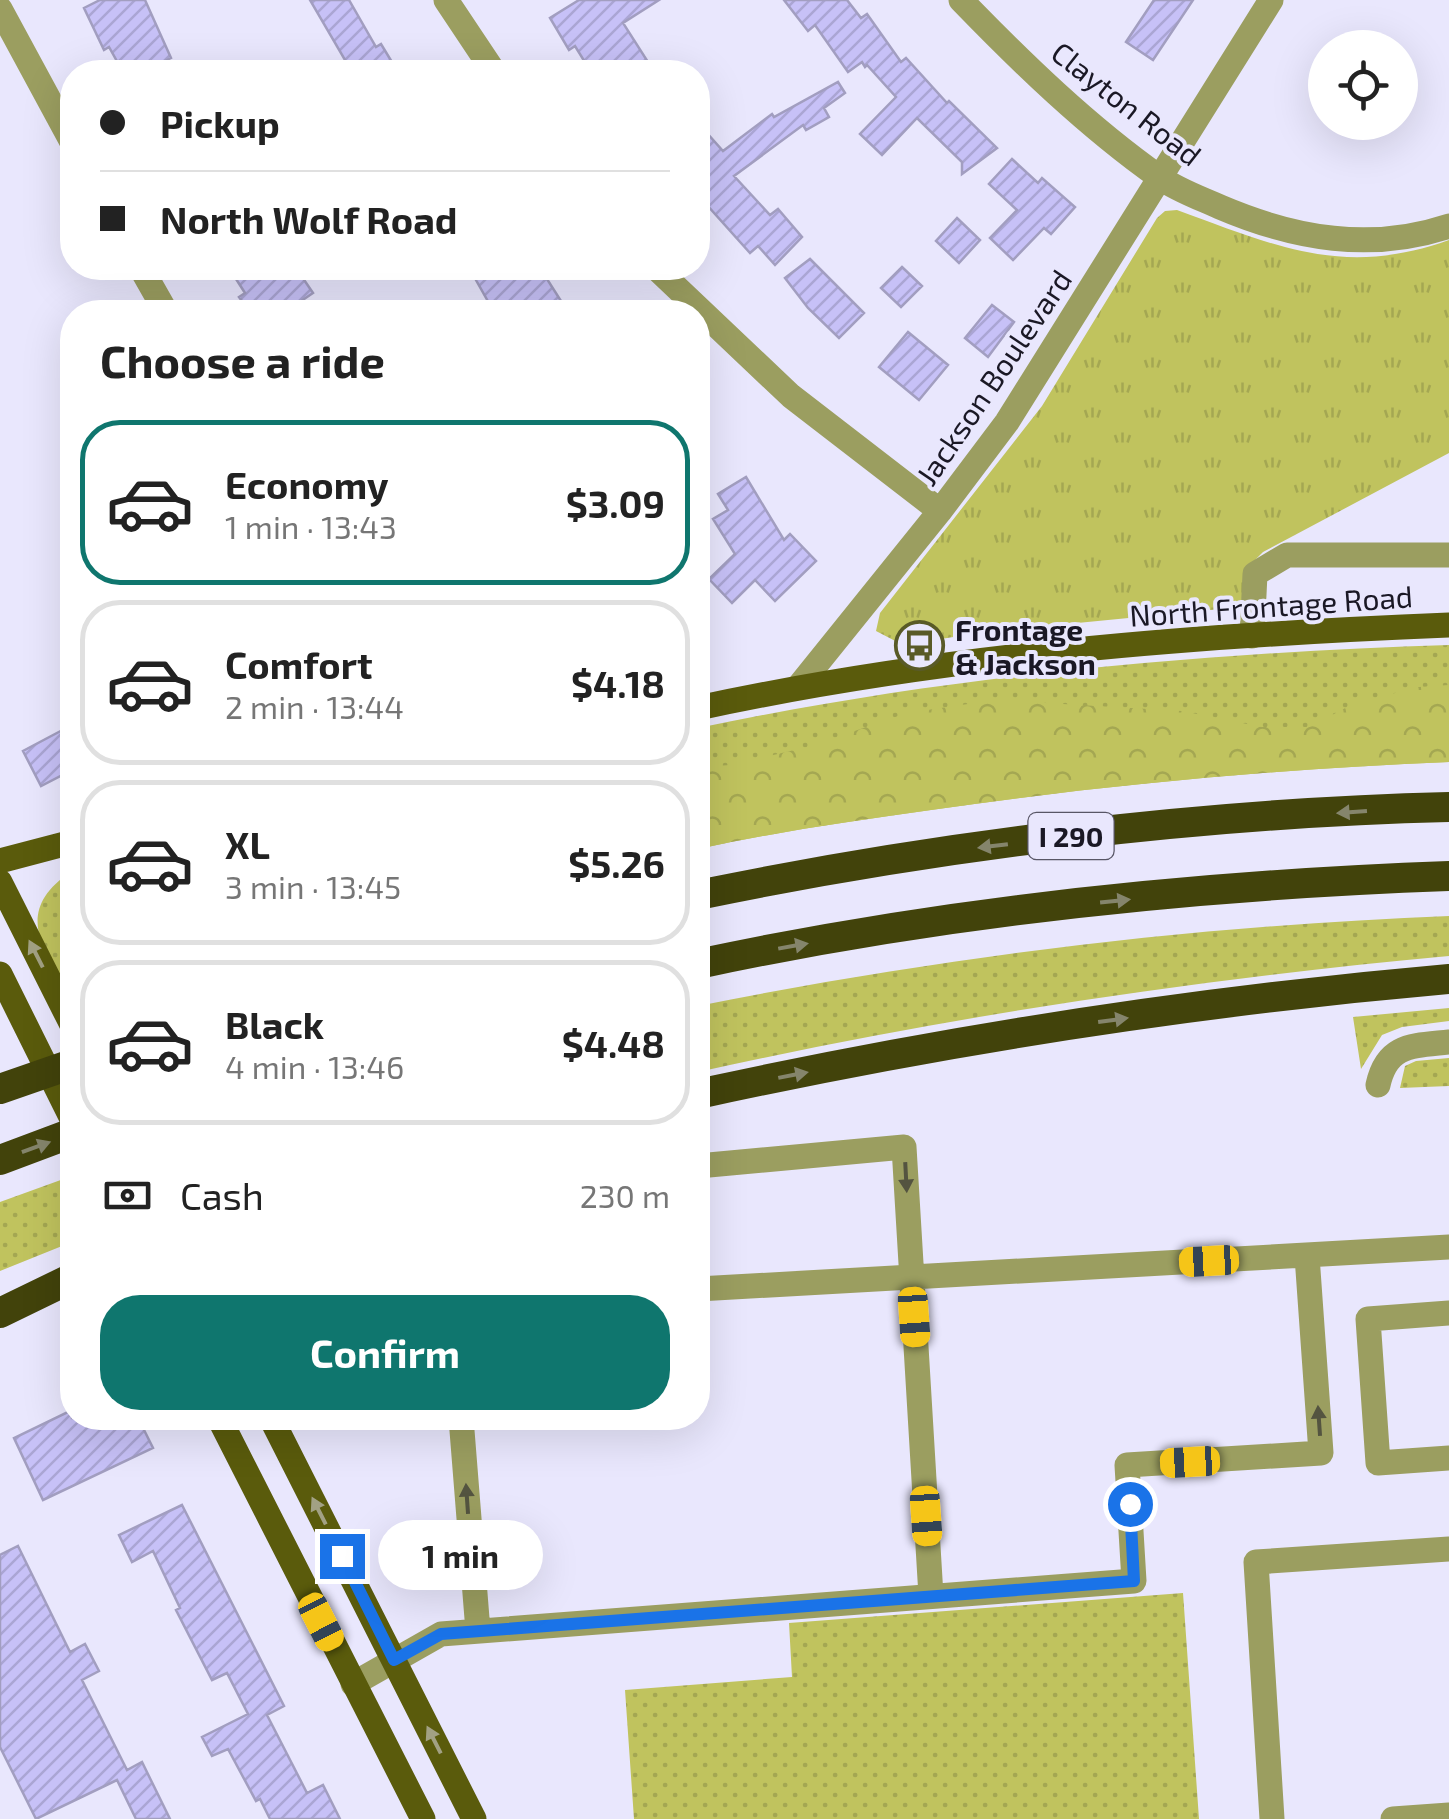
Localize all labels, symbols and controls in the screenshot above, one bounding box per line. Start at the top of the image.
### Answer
map controls [1308,30,1418,140]
button: locate [1308,30,1418,140]
street label: Clayton Road [1045,33,1209,173]
text: Pickup [160,100,280,146]
text: North Wolf Road [160,196,457,242]
street label: Jackson Boulevard [908,263,1078,491]
text: Choose a ride [100,333,385,387]
icon: car [105,458,195,548]
text: Economy [225,461,389,507]
text: $3.09 [566,480,665,526]
text: 1 min · 13:43 [225,507,397,545]
street label: North Frontage Road [1128,577,1414,633]
place label: Frontage & Jackson [955,611,1096,681]
bus stop icon: Frontage & Jackson [894,620,946,672]
icon: car [105,638,195,728]
text: Comfort [225,641,373,687]
text: $4.18 [571,660,665,706]
text: 2 min · 13:44 [225,687,404,725]
one-way arrow [1335,804,1367,820]
road number: I 290 [1028,813,1114,859]
icon: car [105,818,195,908]
text: XL [225,821,270,867]
one-way arrow [977,838,1009,854]
text: $5.26 [568,840,665,886]
text: 3 min · 13:45 [225,867,401,905]
one-way arrow [1100,893,1132,909]
one-way arrow [778,938,810,953]
one-way arrow [28,939,45,968]
icon: car [105,998,195,1088]
text: Black [225,1001,324,1047]
one-way arrow [1098,1011,1130,1027]
text: $4.48 [562,1020,665,1066]
text: 4 min · 13:46 [225,1047,404,1085]
one-way arrow [778,1067,809,1083]
one-way arrow [22,1139,52,1154]
one-way arrow [898,1162,914,1194]
icon: cash [100,1168,155,1223]
text: Cash [180,1172,264,1218]
text: 230 m [580,1176,670,1214]
car [1178,1244,1240,1278]
car [897,1286,931,1348]
button: Confirm [100,1295,670,1410]
one-way arrow [1310,1405,1326,1437]
car [1159,1445,1221,1479]
route start [1108,1482,1153,1527]
one-way arrow [459,1483,475,1515]
car [909,1485,943,1547]
one-way arrow [310,1496,327,1525]
callout: 1 min [377,1521,542,1591]
route end [320,1534,365,1579]
text: 1 min [422,1536,499,1574]
car [294,1588,348,1656]
one-way arrow [426,1725,443,1754]

